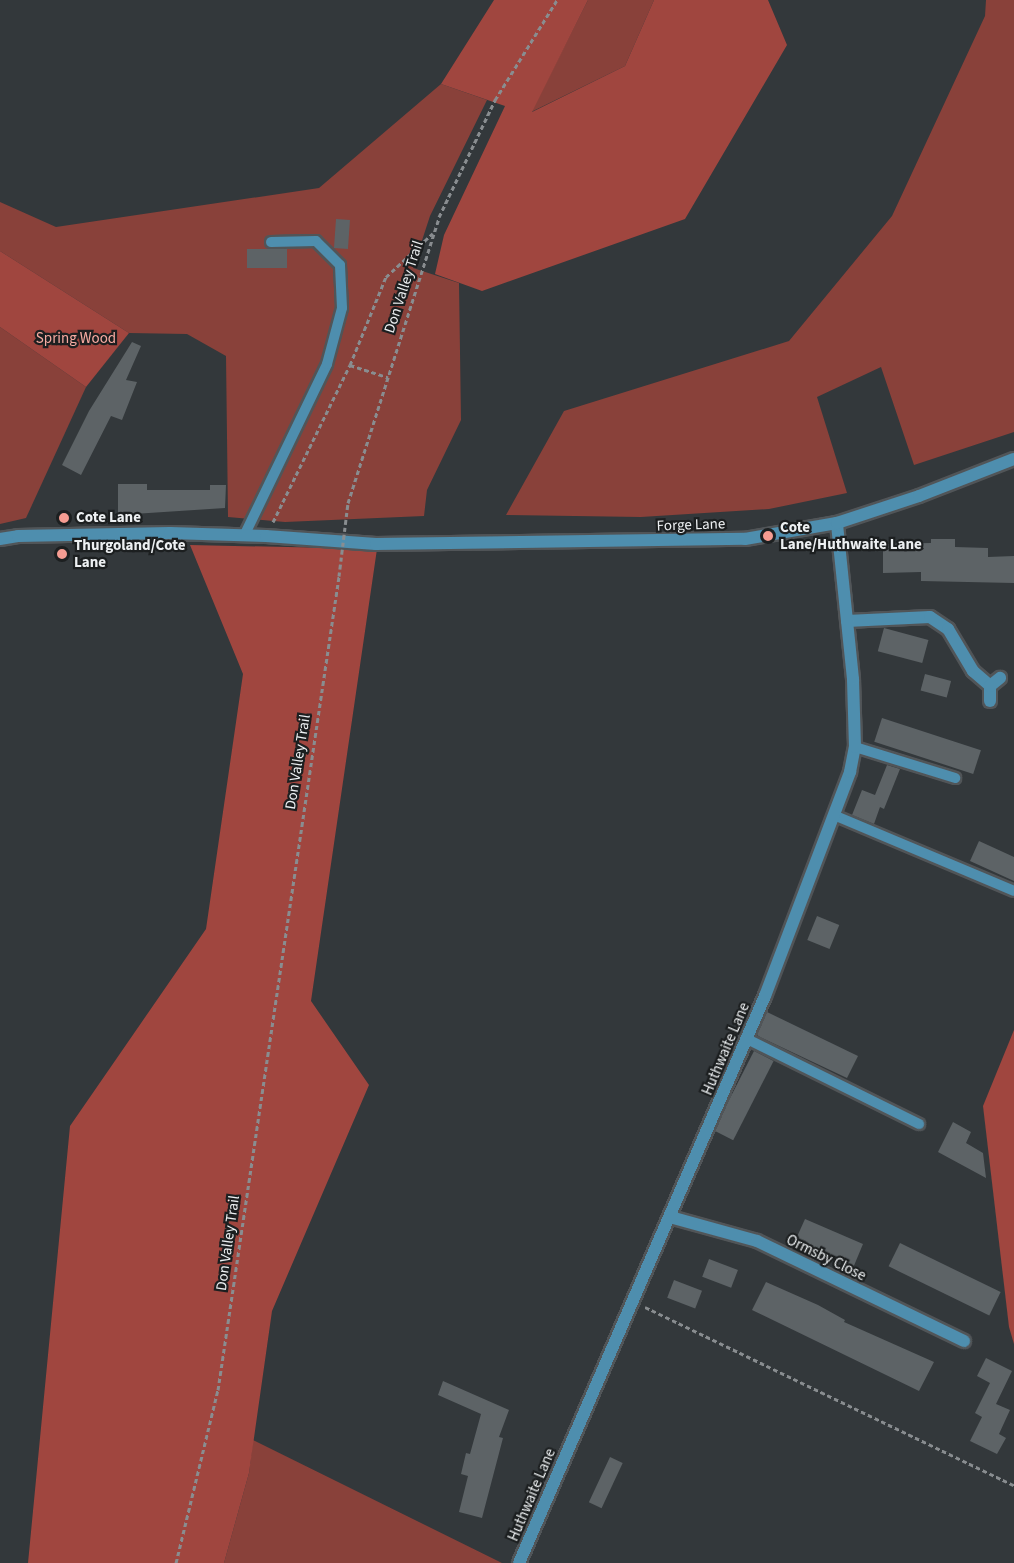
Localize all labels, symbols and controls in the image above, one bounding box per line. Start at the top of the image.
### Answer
street label: Don Valley Trail [381,239,427,335]
park label: Spring Wood [36,330,116,348]
place label: Cote Lane [76,509,141,527]
marker: Cote Lane [57,511,71,525]
street label: Forge Lane [656,515,726,535]
place label: Cote Lane/Huthwaite Lane [780,518,922,553]
marker: Cote Lane/Huthwaite Lane [761,529,775,543]
place label: Thurgoland/Cote Lane [74,536,186,571]
marker: Thurgoland/Cote Lane [55,547,69,561]
street label: Don Valley Trail [282,713,314,811]
street label: Huthwaite Lane [698,1000,754,1098]
street label: Don Valley Trail [212,1194,244,1292]
street label: Ormsby Close [783,1231,869,1285]
street label: Huthwaite Lane [504,1446,560,1544]

